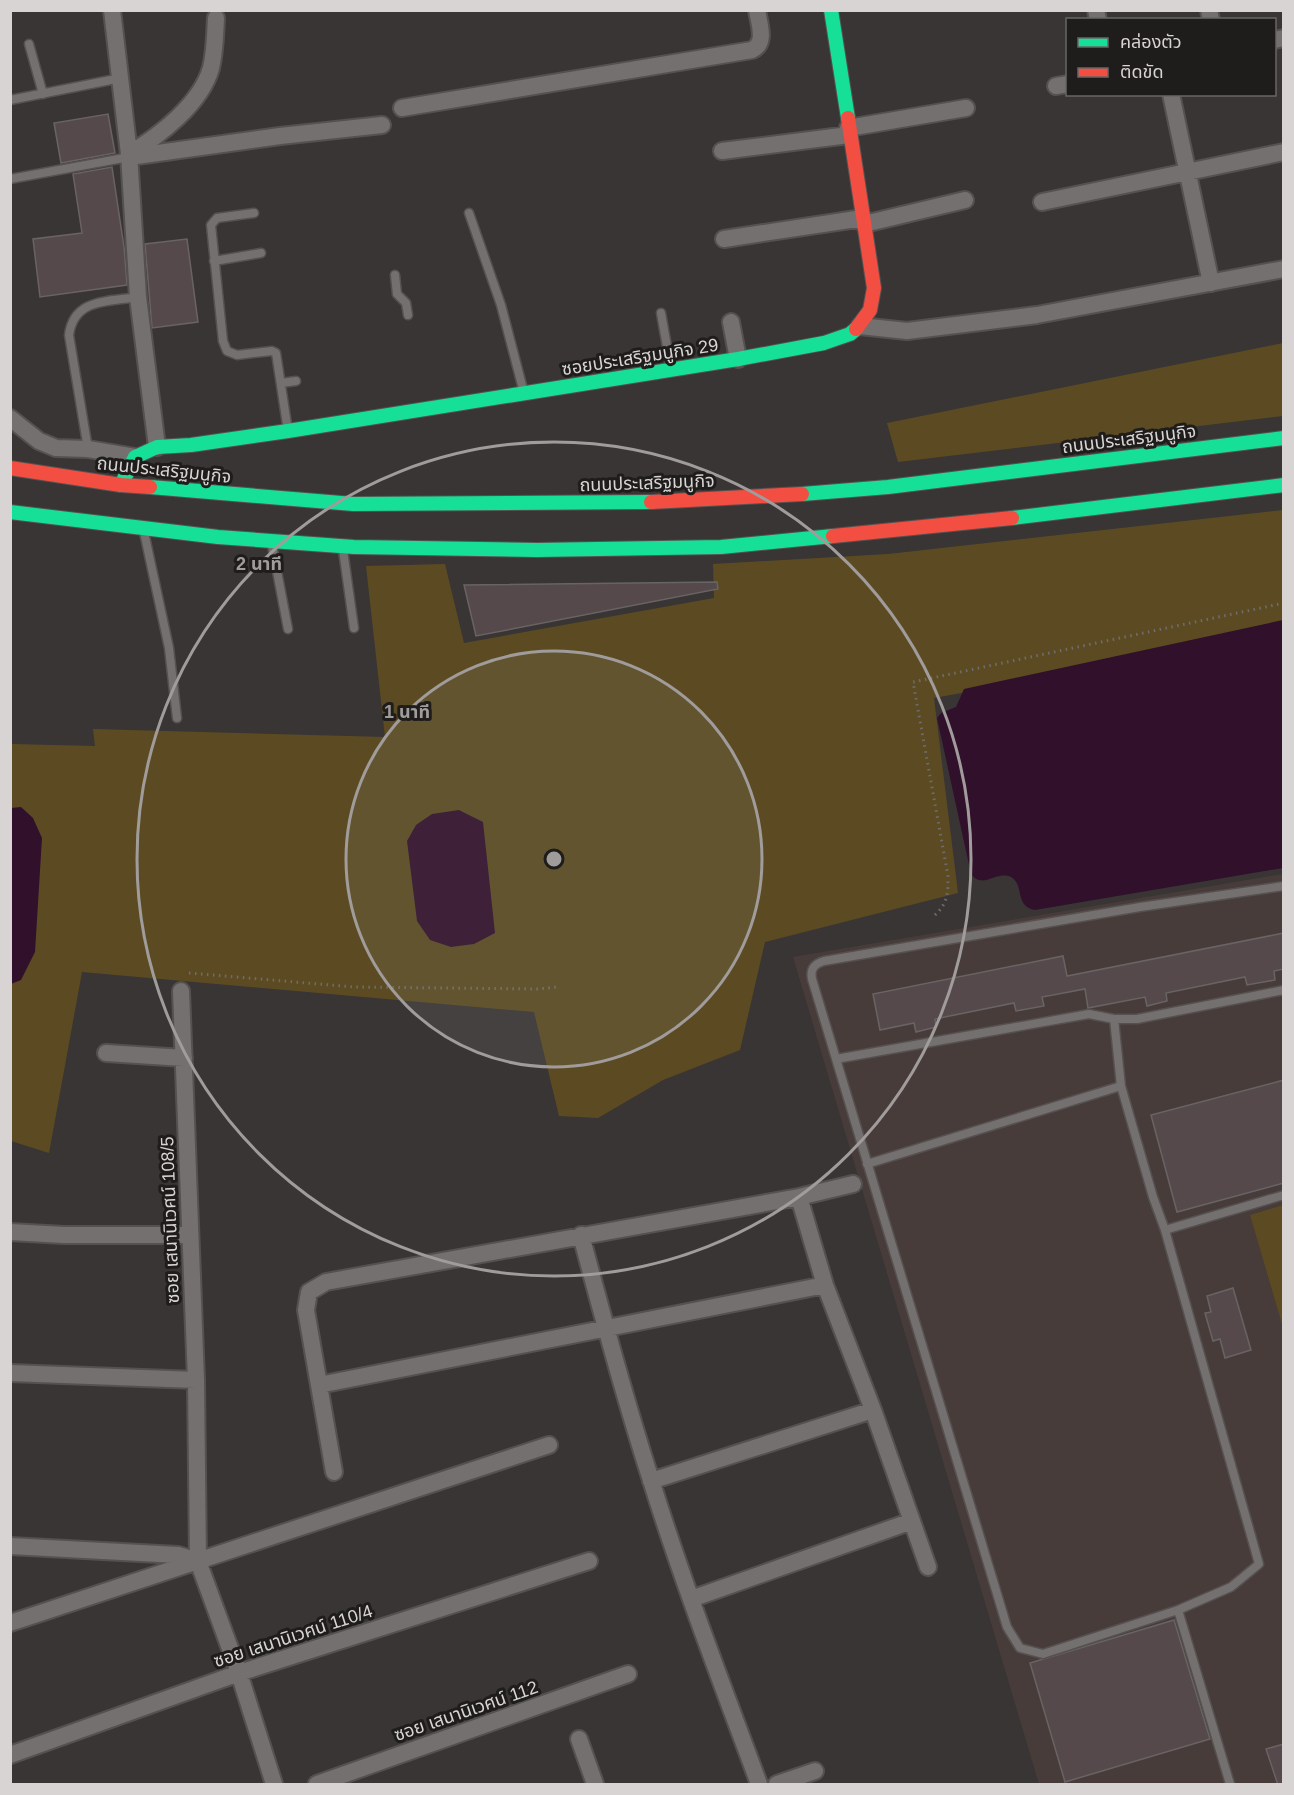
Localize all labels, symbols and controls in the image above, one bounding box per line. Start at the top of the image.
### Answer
legend [1066,18,1276,96]
text: คล่องตัว [1120,32,1182,52]
text: ติดขัด [1120,62,1163,82]
street label: ซอยประเสริฐมนูกิจ 29 [560,335,720,381]
street label: ถนนประเสริฐมนูกิจ [1061,421,1198,459]
street label: ถนนประเสริฐมนูกิจ [96,453,232,489]
street label: ถนนประเสริฐมนูกิจ [579,471,715,497]
text: 2 นาที [236,554,282,574]
text: 1 นาที [384,702,430,722]
centre of rings [544,849,564,869]
street label: ซอย เสนานิเวศน์ 108/5 [157,1136,183,1304]
street label: ซอย เสนานิเวศน์ 110/4 [211,1601,375,1671]
street label: ซอย เสนานิเวศน์ 112 [391,1677,541,1745]

